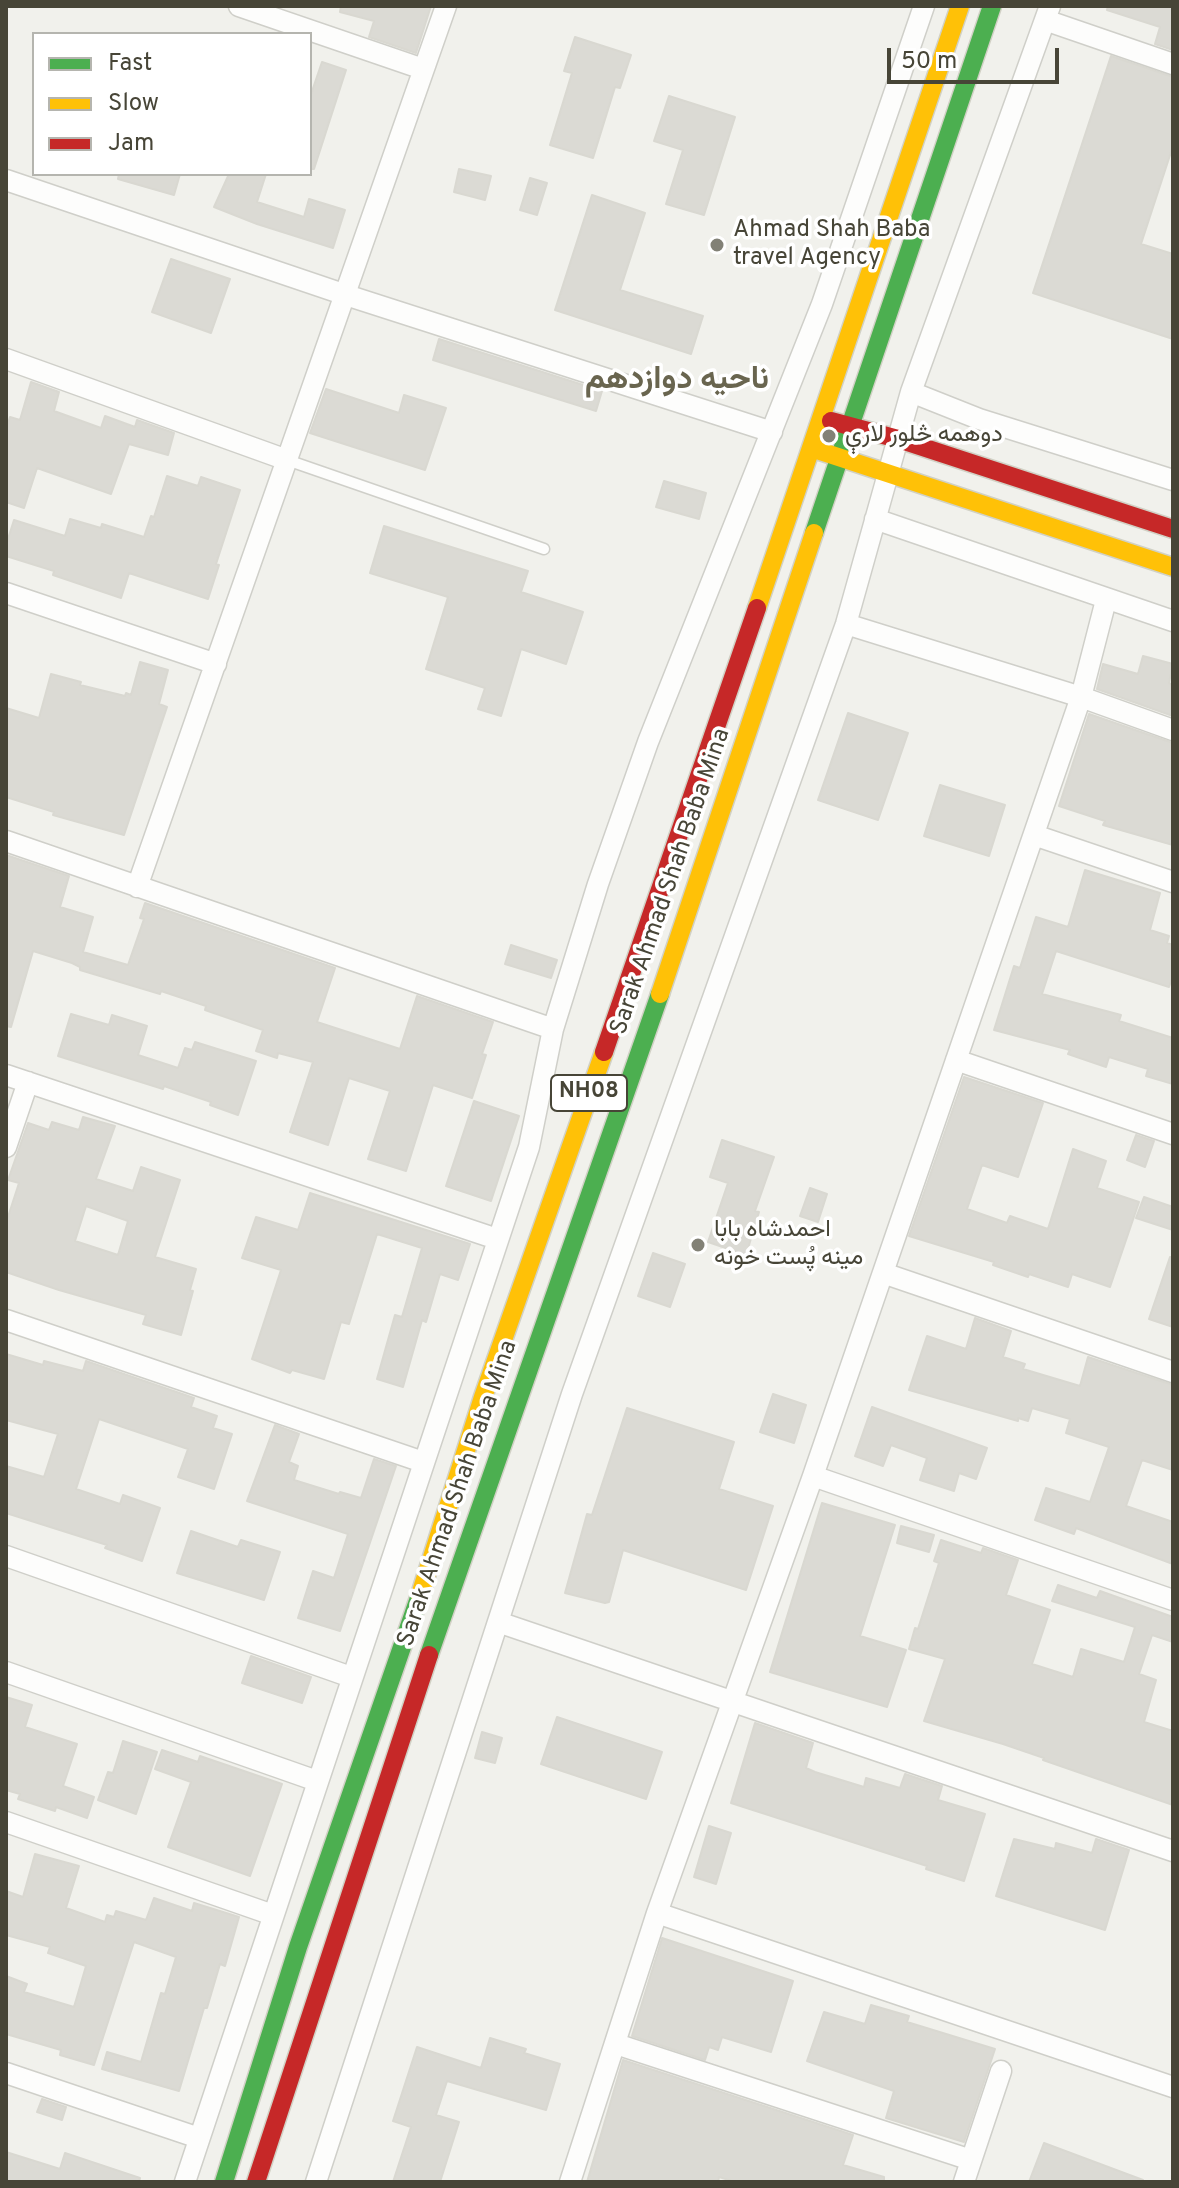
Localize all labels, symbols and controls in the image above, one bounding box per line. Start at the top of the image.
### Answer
legend [32,32,312,176]
scale bar [891,32,1063,82]
text: 50 m [901,47,957,77]
text: Fast [108,49,152,79]
text: Slow [108,89,159,119]
text: Jam [108,129,154,159]
place label: Ahmad Shah Baba travel Agency [733,217,930,273]
marker: Ahmad Shah Baba travel Agency [708,236,726,254]
district label: ناحیه دوازدهم [585,363,769,401]
place label: دوهمه څلور لارې [845,422,1003,450]
marker: دوهمه څلور لارې [820,427,838,445]
street label: Sarak Ahmad Shah Baba Mina [606,725,738,1039]
road number: NH08 [551,1075,627,1111]
place label: احمدشاه بابا مینه پُست خونه [714,1217,863,1273]
marker: احمدشاه بابا مینه پُست خونه [689,1236,707,1254]
street label: Sarak Ahmad Shah Baba Mina [393,1337,525,1651]

